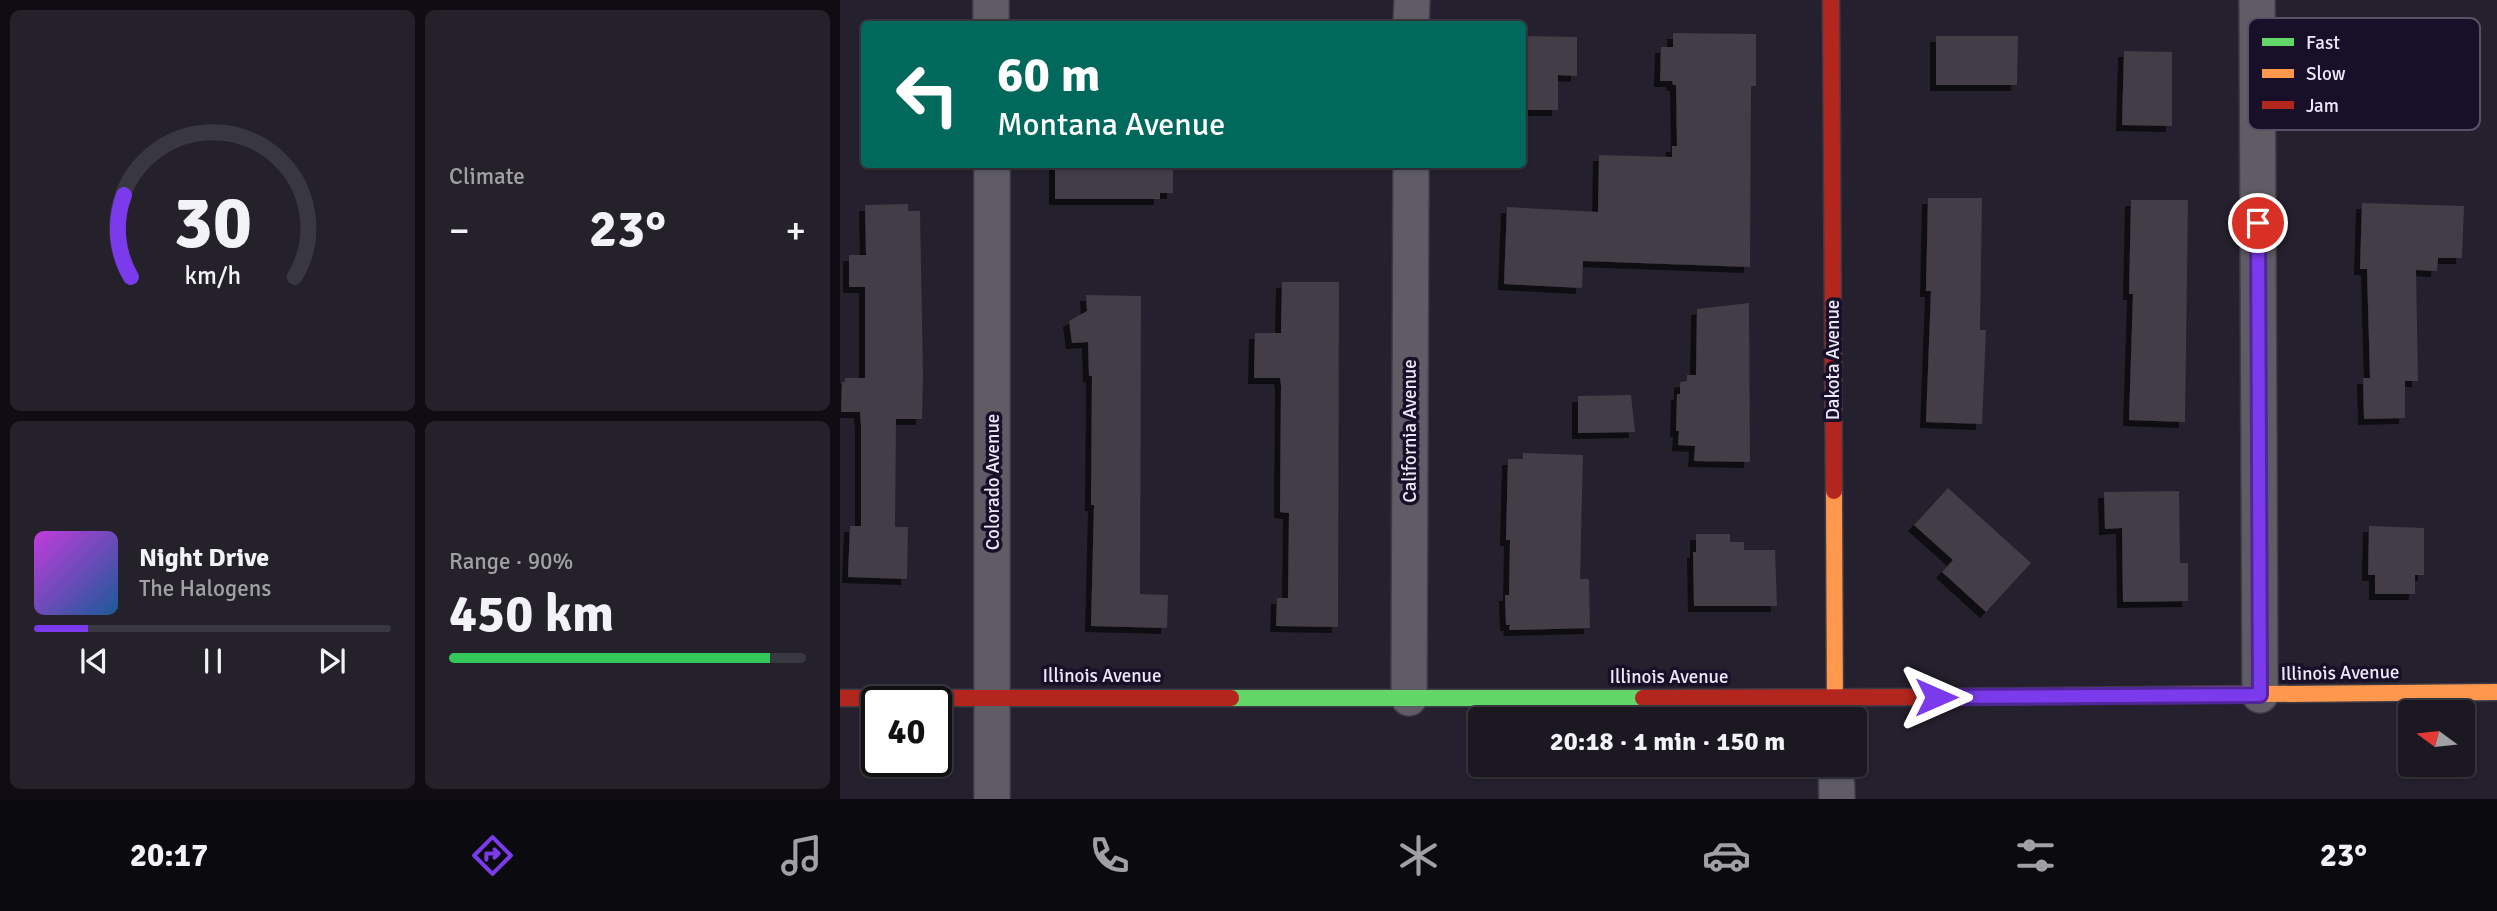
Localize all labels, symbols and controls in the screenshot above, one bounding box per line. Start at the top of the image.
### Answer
legend [2248,18,2480,130]
text: Fast [2306,31,2340,55]
text: 60 m [997,45,1100,105]
icon: left [882,49,973,140]
text: Slow [2306,62,2346,86]
text: Jam [2306,94,2339,118]
text: Montana Avenue [997,105,1225,144]
text: Climate [449,162,525,191]
text: 30 [173,179,252,268]
pin [2228,193,2288,253]
text: 23° [589,197,666,261]
icon: arrive [2239,204,2277,242]
text: − [449,207,470,254]
text: + [785,207,806,254]
text: km/h [184,259,241,290]
street label: Dakota Avenue [1821,300,1845,420]
street label: California Avenue [1398,359,1422,503]
street label: Colorado Avenue [981,414,1005,550]
text: Night Drive [139,542,269,574]
text: Range · 90% [449,547,573,576]
text: The Halogens [139,574,271,603]
text: 450 km [449,582,614,646]
icon: previous [75,642,113,680]
icon: pause [194,642,232,680]
icon: next [313,642,351,680]
position arrow [1899,660,1973,734]
street label: Illinois Avenue [2280,660,2400,686]
street label: Illinois Avenue [1043,664,1161,688]
street label: Illinois Avenue [1610,665,1728,689]
speed limit sign: 40 [861,686,952,777]
north arrow [2398,700,2474,777]
map controls [2398,700,2475,777]
text: 20:18 · 1 min · 150 m [1550,726,1785,758]
icon: directions [468,831,517,880]
icon: music [777,831,826,880]
icon: phone [1085,831,1134,880]
icon: climate [1394,831,1443,880]
icon: car [1702,831,1751,880]
icon: filters [2011,831,2060,880]
text: 20:17 [130,836,208,875]
text: 23° [2320,836,2367,875]

